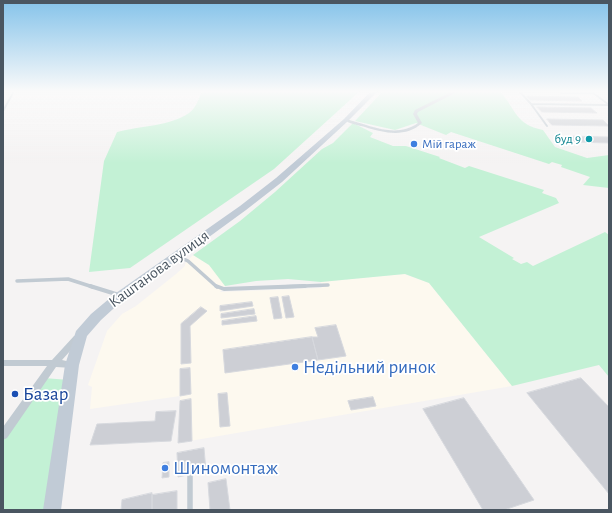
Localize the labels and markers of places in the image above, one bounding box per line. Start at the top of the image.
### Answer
place label: буд 9 [555,131,581,147]
marker: буд 9 [584,134,594,144]
place label: Мій гараж [422,136,476,152]
marker: Мій гараж [409,139,419,149]
place label: Недільний ринок [303,356,436,378]
marker: Недільний ринок [290,362,300,372]
place label: Базар [23,383,68,405]
marker: Базар [10,389,20,399]
place label: Шиномонтаж [173,457,278,479]
marker: Шиномонтаж [160,463,170,473]

